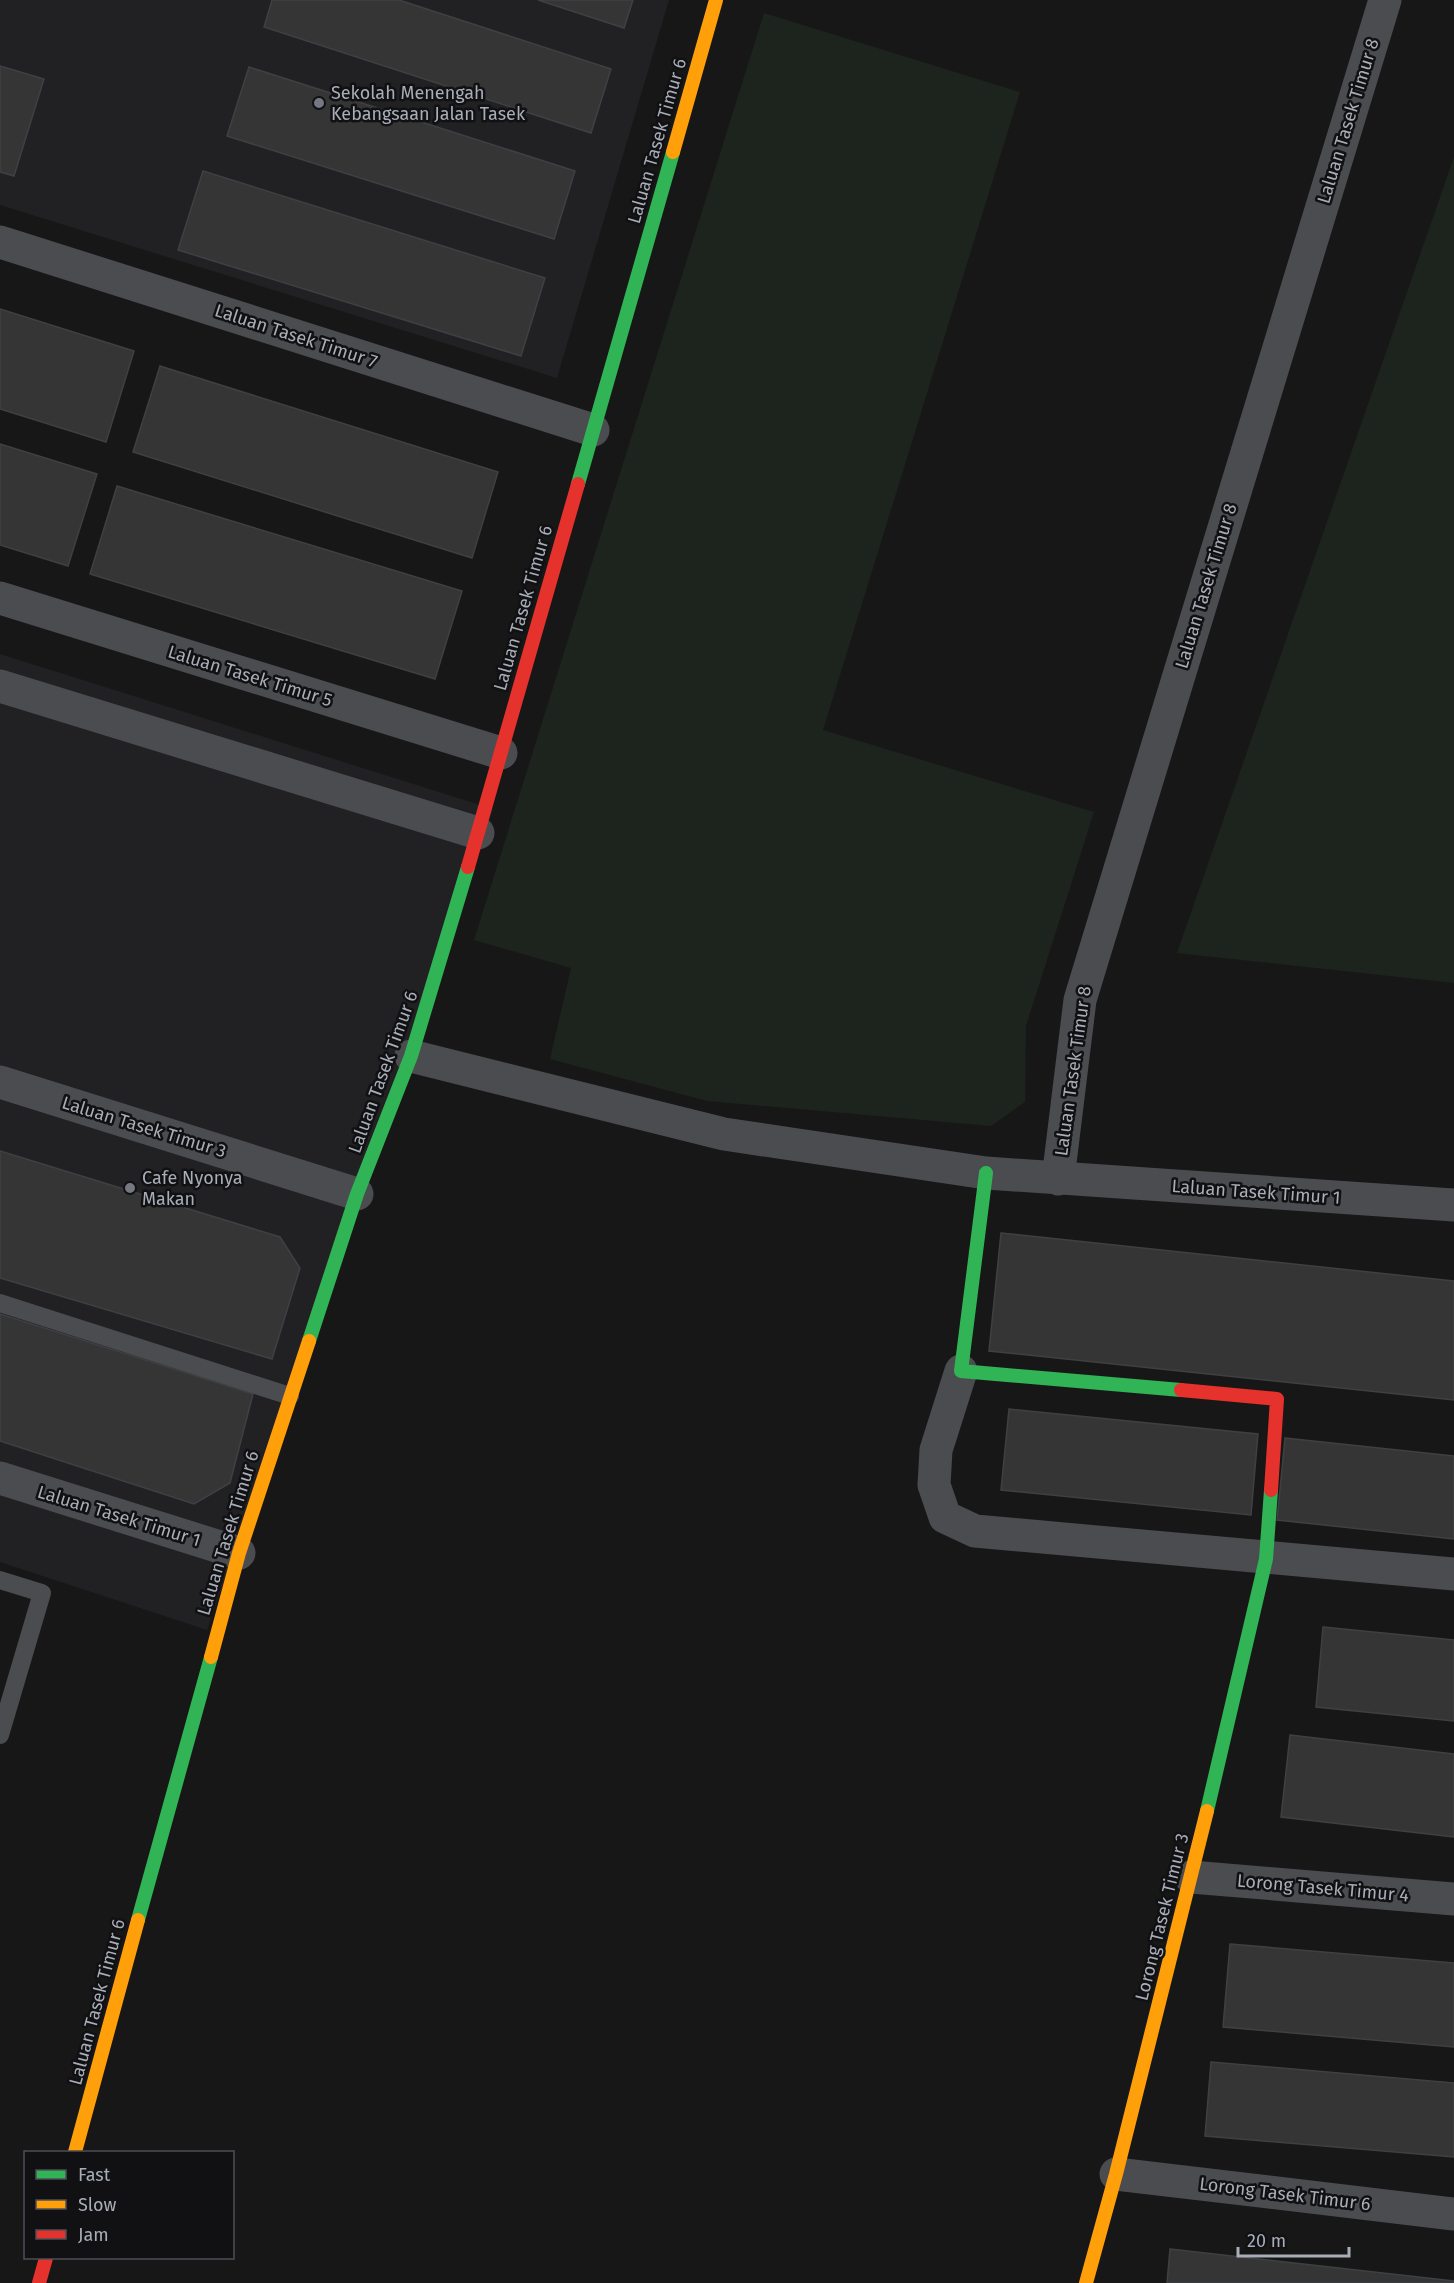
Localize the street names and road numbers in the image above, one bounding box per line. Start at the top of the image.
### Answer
street label: Laluan Tasek Timur 8 [1312,36,1384,206]
street label: Laluan Tasek Timur 6 [623,56,691,226]
street label: Laluan Tasek Timur 7 [212,299,380,373]
street label: Laluan Tasek Timur 8 [1170,501,1242,671]
street label: Laluan Tasek Timur 6 [489,523,557,693]
street label: Laluan Tasek Timur 5 [165,641,335,711]
street label: Laluan Tasek Timur 8 [1050,985,1096,1157]
street label: Laluan Tasek Timur 6 [343,988,423,1156]
street label: Laluan Tasek Timur 3 [59,1092,229,1162]
street label: Laluan Tasek Timur 1 [1171,1175,1341,1209]
street label: Laluan Tasek Timur 6 [192,1448,264,1618]
street label: Laluan Tasek Timur 1 [35,1481,203,1551]
street label: Lorong Tasek Timur 3 [1131,1831,1193,2003]
street label: Lorong Tasek Timur 4 [1236,1870,1410,1907]
street label: Laluan Tasek Timur 6 [64,1917,130,2087]
street label: Lorong Tasek Timur 6 [1198,2173,1372,2215]

